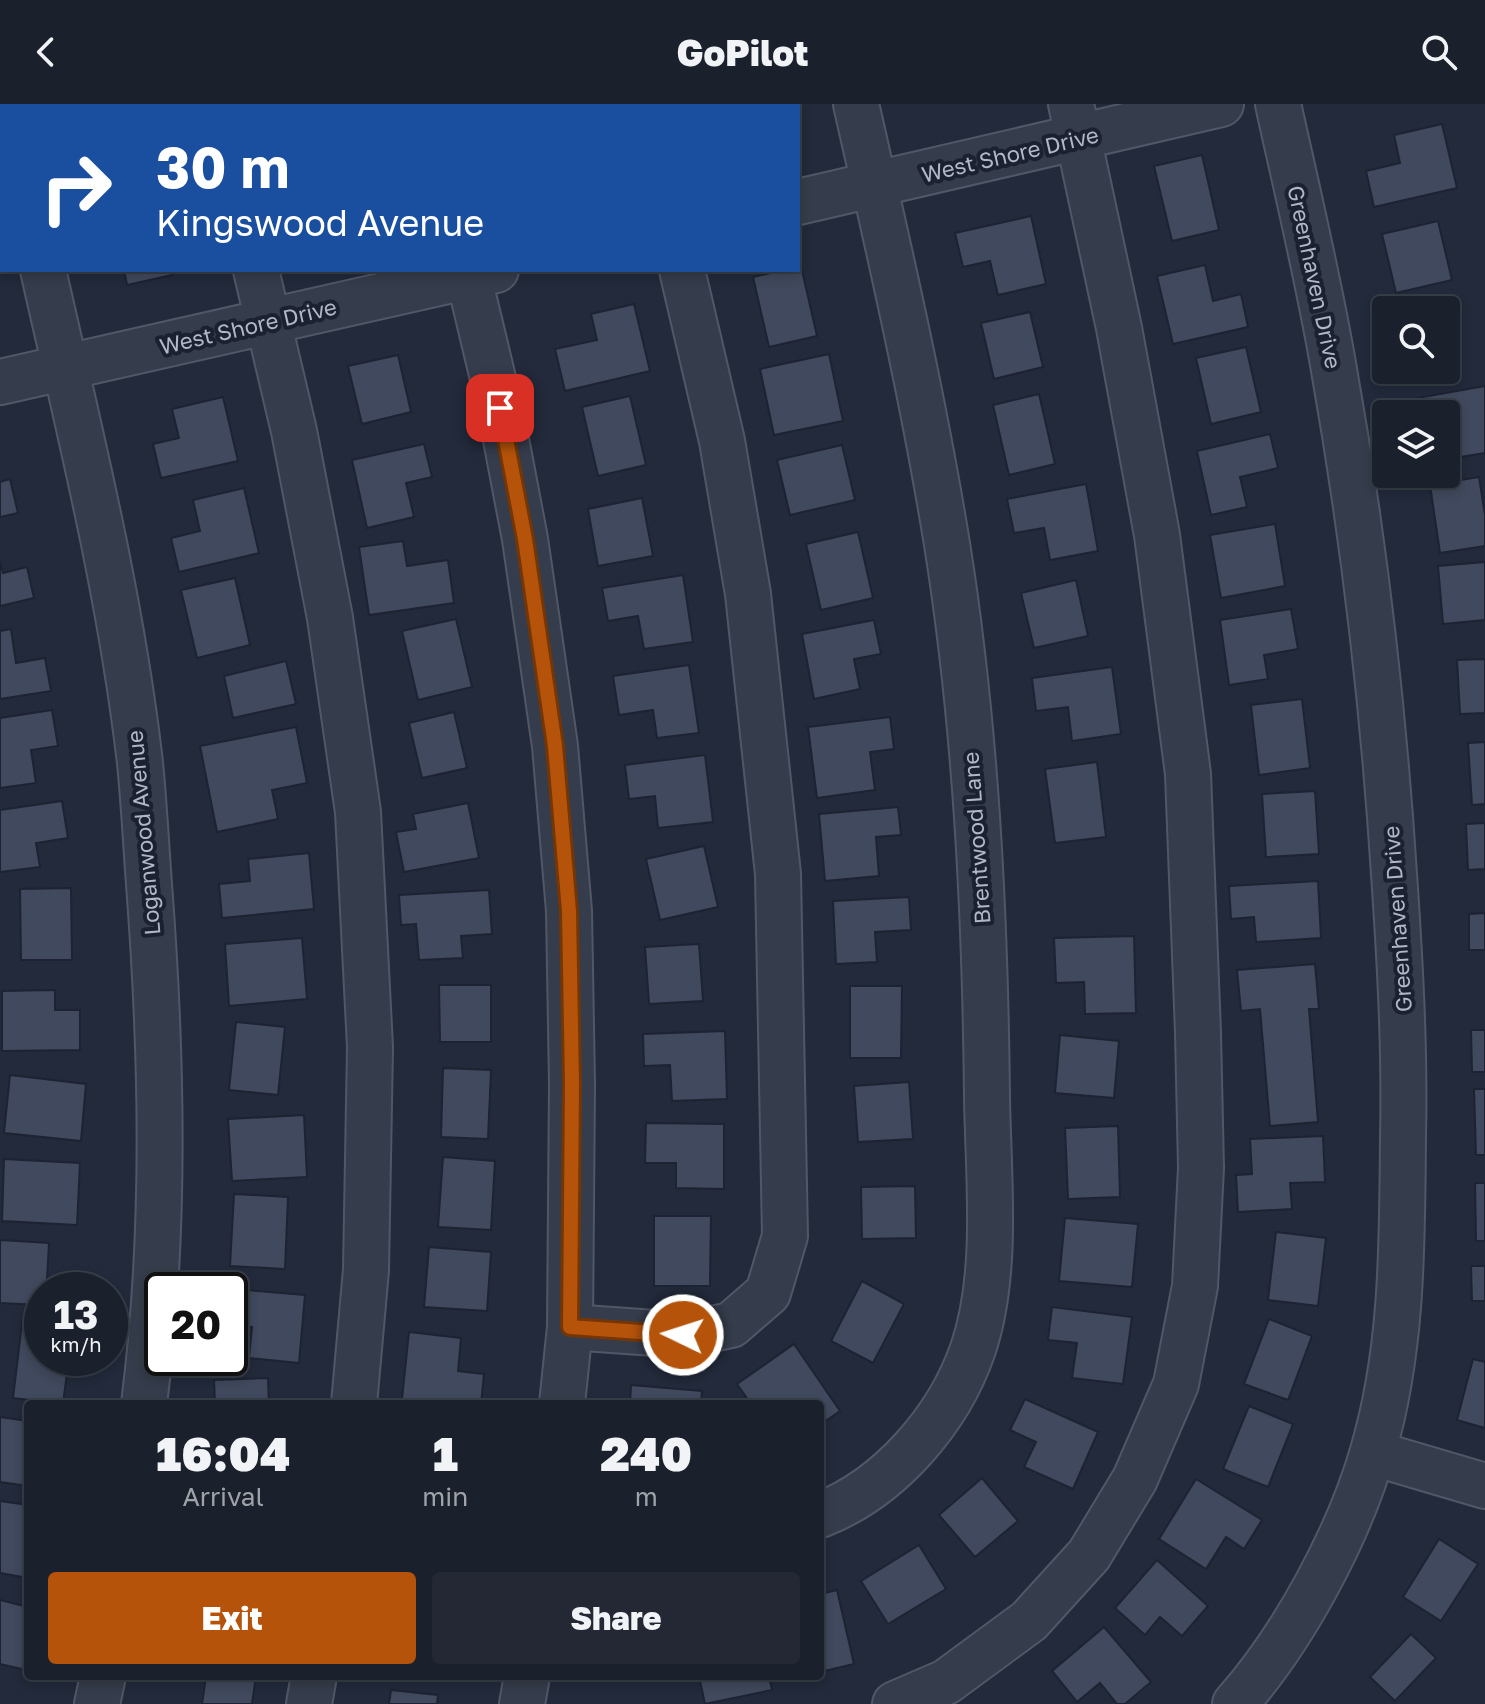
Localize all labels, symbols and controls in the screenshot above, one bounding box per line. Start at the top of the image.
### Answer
icon: back [24,30,68,74]
icon: search [1417,30,1461,74]
text: GoPilot [676,31,809,74]
street label: West Shore Drive [919,120,1101,188]
text: 30 m [156,133,290,200]
icon: right [24,136,128,240]
street label: Greenhaven Drive [1282,183,1348,371]
text: Kingswood Avenue [156,201,484,244]
street label: West Shore Drive [157,292,339,360]
map controls [1372,296,1460,488]
button: search [1372,296,1460,384]
pin [466,374,534,442]
icon: arrive [478,386,522,430]
button: layers [1372,400,1460,488]
street label: Loganwood Avenue [121,729,165,937]
street label: Brentwood Lane [957,751,995,925]
street label: Greenhaven Drive [1377,825,1417,1013]
speed limit sign: 20 [144,1272,248,1376]
text: 13 [54,1290,99,1338]
position arrow [641,1293,725,1377]
text: km/h [51,1332,101,1356]
text: 16:04 [156,1424,290,1482]
text: 1 [433,1424,458,1482]
text: 240 [600,1424,692,1482]
text: Arrival [182,1481,264,1512]
text: min [422,1481,468,1512]
text: m [635,1481,658,1512]
button: Exit [48,1572,416,1664]
button: Share [432,1572,800,1664]

